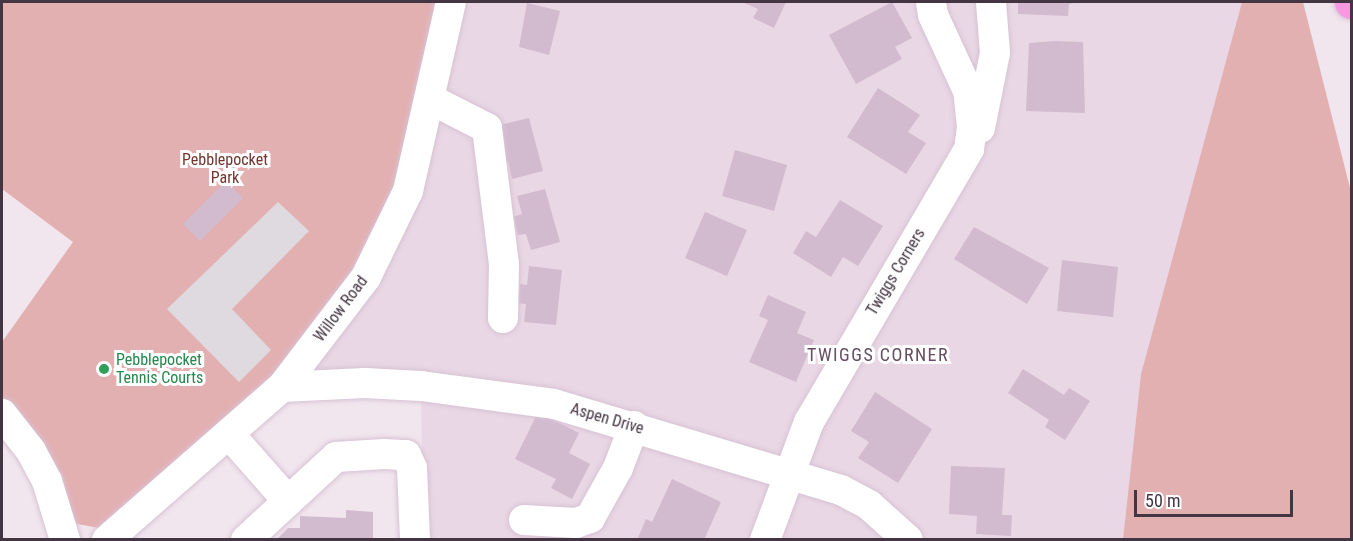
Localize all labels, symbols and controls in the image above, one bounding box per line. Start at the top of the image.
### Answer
park label: Pebblepocket Park [182,150,268,188]
street label: Twiggs Corners [863,225,929,319]
street label: Willow Road [310,272,372,346]
district label: TWIGGS CORNER [807,344,949,366]
place label: Pebblepocket Tennis Courts [116,350,203,388]
marker: Pebblepocket Tennis Courts [97,362,111,376]
street label: Aspen Drive [568,399,646,439]
scale bar [1137,478,1296,516]
text: 50 m [1145,490,1180,511]

